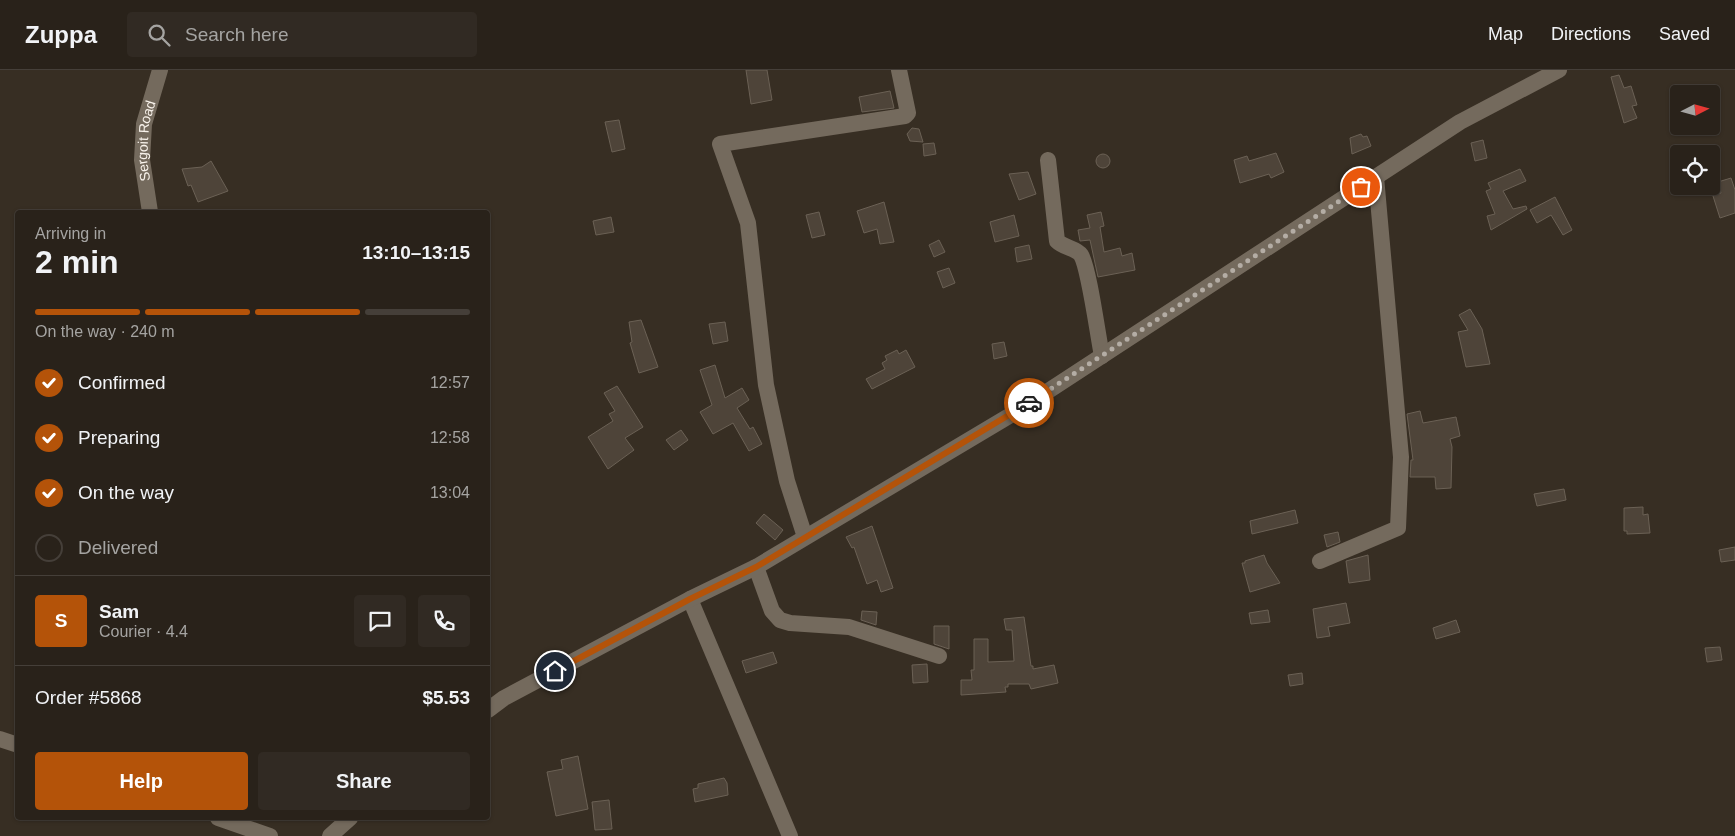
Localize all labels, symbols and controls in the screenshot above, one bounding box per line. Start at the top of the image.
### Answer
search box [127,12,477,57]
text: Zuppa [25,21,97,48]
icon: search [145,21,173,49]
text: Search here [185,24,289,45]
text: Map [1488,24,1523,44]
text: Directions [1551,24,1631,44]
text: Saved [1659,24,1710,44]
north arrow [1670,85,1720,135]
map controls [1670,85,1720,195]
street label: Sergoit Road [134,98,159,182]
button: locate [1670,145,1720,195]
pin [1340,166,1382,208]
icon: bag [1347,173,1375,201]
text: Arriving in [35,225,106,242]
text: 13:10–13:15 [362,242,470,263]
text: 2 min [35,244,119,280]
text: On the way · 240 m [35,323,175,340]
icon: check [35,369,63,397]
text: Confirmed [78,372,166,393]
text: 12:57 [430,374,470,391]
courier [1004,378,1054,428]
icon: car [1015,389,1043,417]
icon: check [35,424,63,452]
text: Preparing [78,427,160,448]
text: 12:58 [430,429,470,446]
icon: check [35,479,63,507]
text: On the way [78,482,174,503]
text: 13:04 [430,484,470,501]
text: Delivered [78,537,158,558]
button: chat [354,595,406,647]
button: phone [418,595,470,647]
text: Sam [99,601,139,622]
text: S [55,610,67,631]
text: Courier · 4.4 [99,623,188,640]
pin [534,650,576,692]
icon: home [541,657,569,685]
text: Order #5868 [35,687,142,708]
text: $5.53 [422,687,470,708]
button: Help [35,752,248,810]
button: Share [258,752,470,810]

